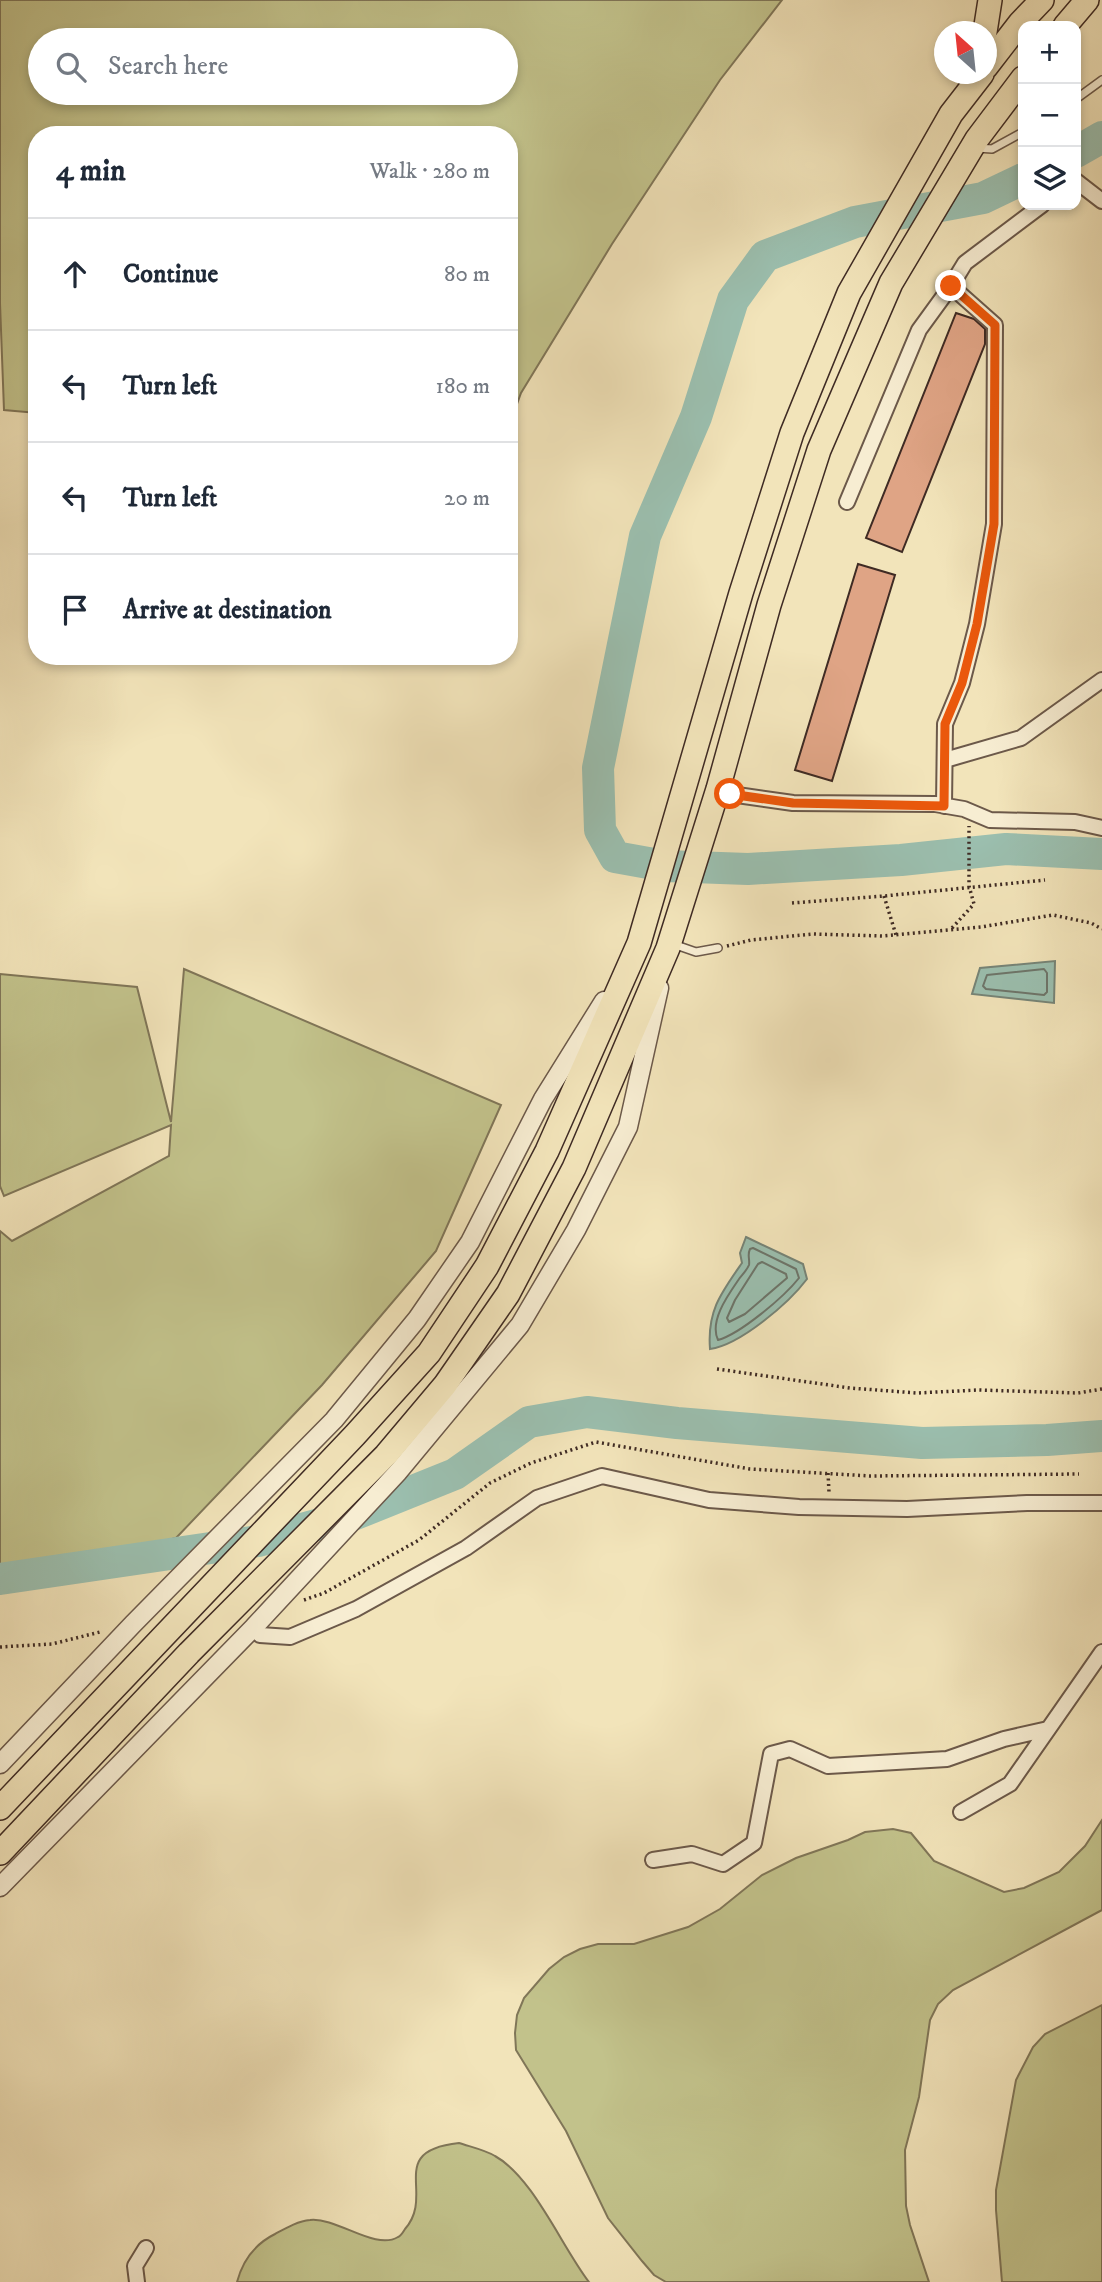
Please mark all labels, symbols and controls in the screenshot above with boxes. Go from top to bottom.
north arrow [934,21,997,84]
map controls [1018,21,1081,210]
button: + [1018,21,1081,84]
search box [28,28,518,105]
icon: search [52,48,90,86]
text: Search here [108,50,228,83]
button: − [1018,84,1081,147]
button: layers [1018,147,1081,210]
text: 4 min [56,153,126,190]
text: Walk · 280 m [369,157,490,186]
icon: ahead [56,255,94,293]
text: Continue [123,258,218,291]
text: 80 m [444,260,490,289]
route end [935,270,966,301]
icon: left [56,367,94,405]
text: Turn left [123,370,217,403]
text: 180 m [435,372,490,401]
icon: left [56,479,94,517]
text: Turn left [123,482,217,515]
text: 20 m [444,484,490,513]
icon: arrive [56,591,94,629]
text: Arrive at destination [123,594,332,627]
route start [714,778,745,809]

